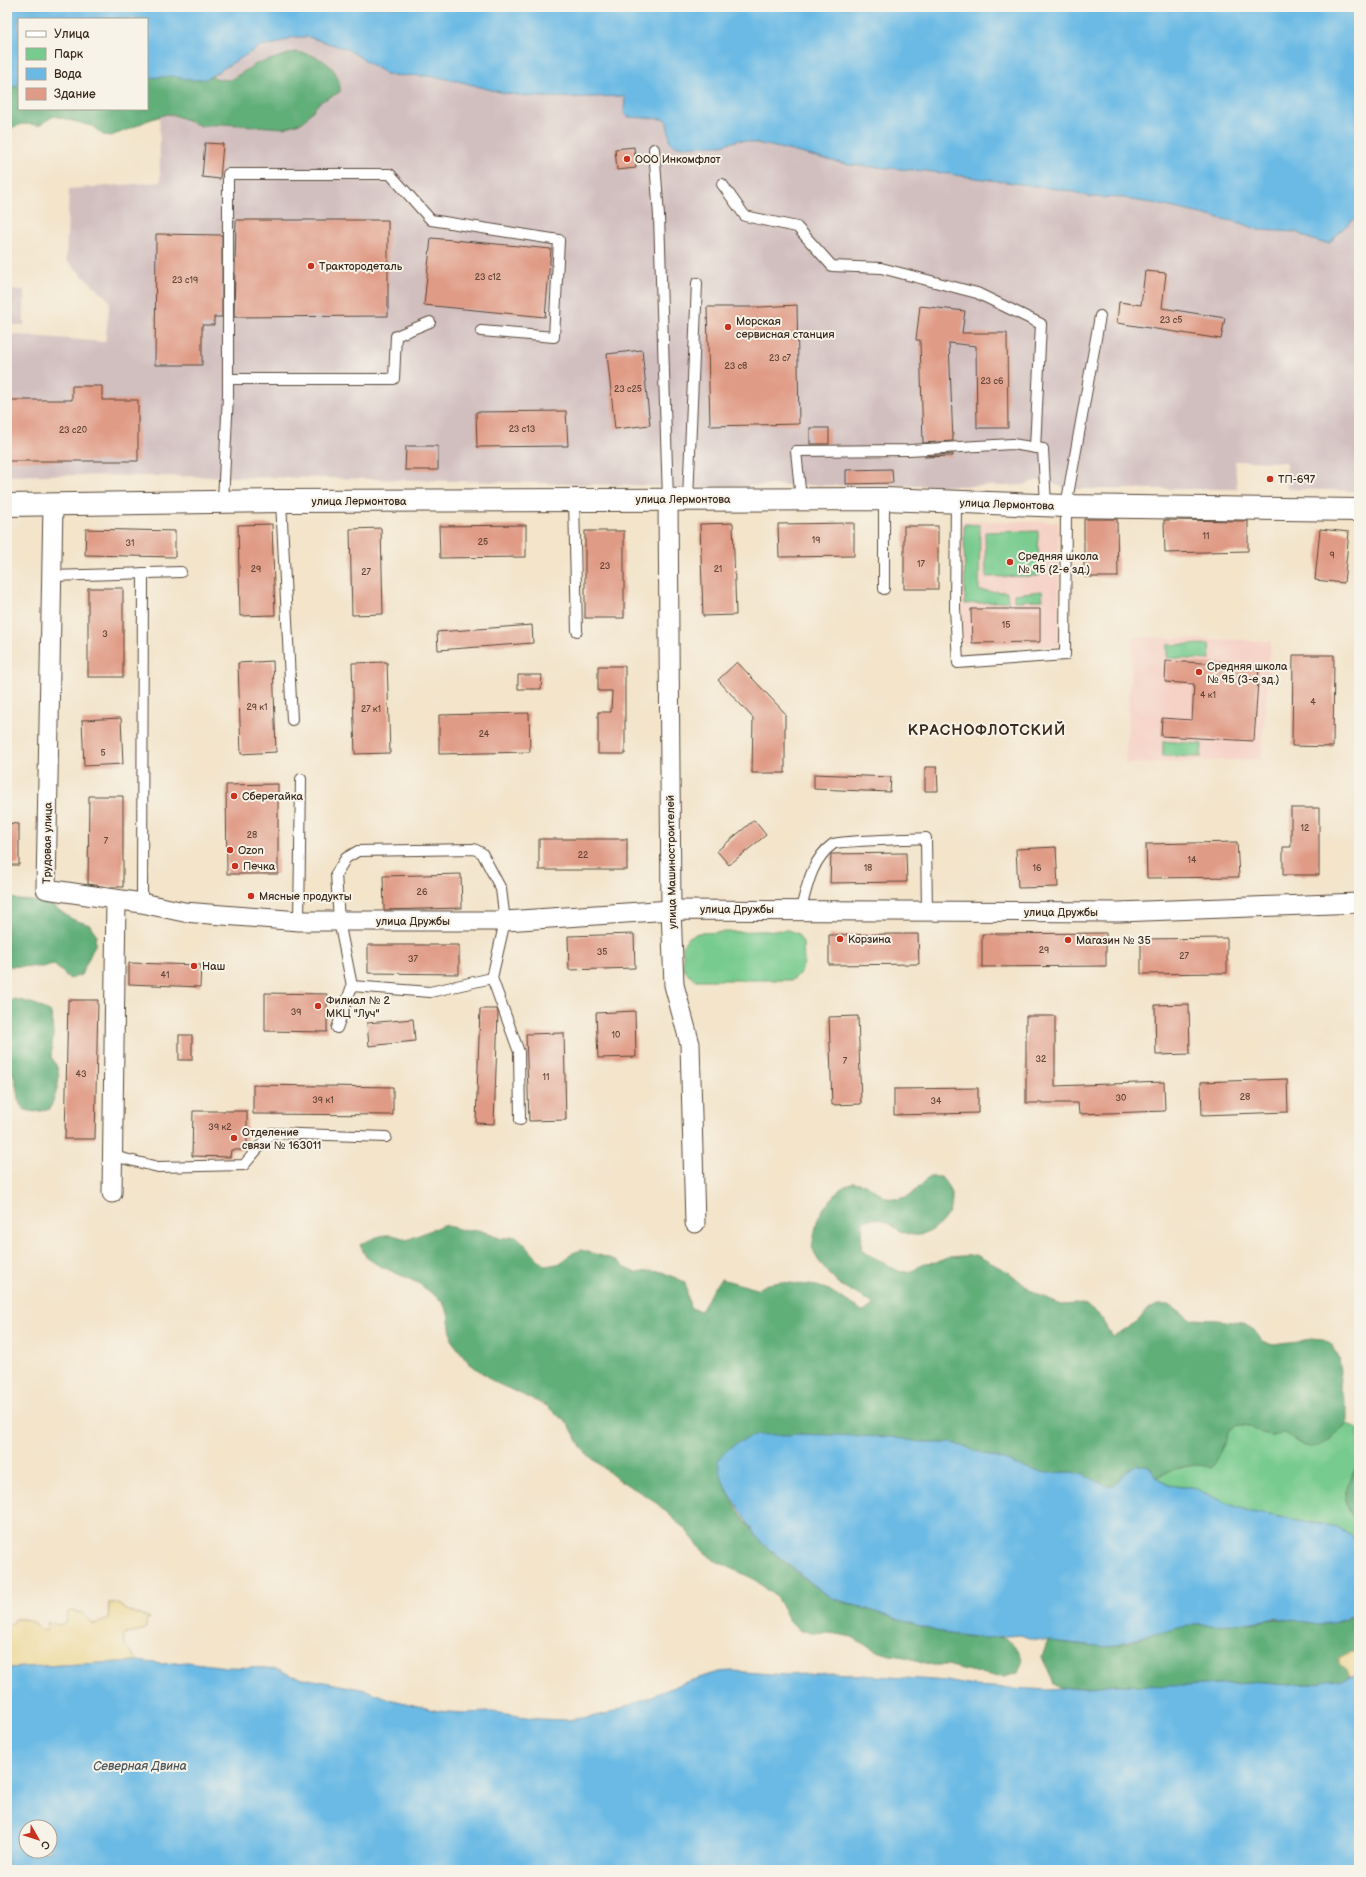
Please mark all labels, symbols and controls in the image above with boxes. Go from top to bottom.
legend [18,18,148,110]
text: Улица [54,27,90,42]
text: Парк [54,47,84,62]
text: Вода [54,67,82,82]
text: Здание [54,87,96,102]
place label: ООО Инкомфлот [635,153,721,166]
marker: ООО Инкомфлот [622,154,632,164]
place label: Трактородеталь [319,260,403,273]
marker: Трактородеталь [306,261,316,271]
house number: 23 с12 [475,272,502,283]
house number: 23 с19 [172,275,198,286]
place label: Морская сервисная станция [736,315,835,341]
house number: 23 с5 [1160,315,1182,326]
marker: Морская сервисная станция [723,322,733,332]
house number: 23 с7 [769,353,792,364]
house number: 23 с8 [725,361,747,372]
house number: 23 с6 [980,376,1004,387]
house number: 23 с25 [614,384,642,395]
house number: 23 с13 [509,424,536,435]
house number: 23 с20 [59,425,87,436]
place label: ТП-697 [1278,473,1316,486]
marker: ТП-697 [1265,474,1275,484]
street label: улица Лермонтова [636,493,731,506]
street label: улица Лермонтова [312,495,407,508]
street label: улица Лермонтова [959,496,1055,513]
house number: 11 [1203,531,1209,542]
house number: 19 [812,535,820,546]
house number: 25 [478,537,488,548]
house number: 31 [125,538,135,549]
place label: Средняя школа № 95 (2-е зд.) [1018,550,1099,576]
house number: 9 [1329,550,1335,561]
marker: Средняя школа № 95 (2-е зд.) [1005,557,1015,567]
house number: 17 [917,559,926,570]
house number: 23 [600,561,611,572]
house number: 29 [251,564,261,575]
house number: 21 [714,564,722,575]
house number: 27 [361,567,371,578]
house number: 15 [1002,620,1010,631]
house number: 3 [102,629,108,640]
place label: Средняя школа № 95 (3-е зд.) [1207,660,1288,686]
marker: Средняя школа № 95 (3-е зд.) [1194,667,1204,677]
house number: 4 к1 [1200,690,1216,701]
house number: 4 [1310,697,1316,708]
house number: 29 к1 [246,702,268,713]
house number: 27 к1 [361,704,381,715]
district label: КРАСНОФЛОТСКИЙ [908,720,1066,740]
house number: 24 [479,729,490,740]
house number: 5 [100,748,106,759]
place label: Сберегайка [242,790,303,803]
marker: Сберегайка [229,791,239,801]
street label: улица Машиностроителей [664,795,679,929]
street label: Трудовая улица [40,801,55,884]
house number: 12 [1301,823,1310,834]
house number: 28 [247,830,257,841]
house number: 7 [104,836,109,847]
place label: Ozon [238,844,264,857]
marker: Ozon [225,845,235,855]
house number: 22 [578,850,589,861]
house number: 14 [1188,855,1197,866]
place label: Печка [243,860,276,873]
marker: Печка [230,861,240,871]
house number: 18 [864,863,872,874]
house number: 16 [1033,863,1042,874]
house number: 26 [417,887,428,898]
place label: Мясные продукты [259,890,352,903]
marker: Мясные продукты [246,891,256,901]
street label: улица Дружбы [700,903,774,916]
street label: улица Дружбы [1024,906,1098,919]
street label: улица Дружбы [376,915,450,928]
place label: Корзина [848,933,892,946]
marker: Корзина [835,934,845,944]
place label: Магазин № 35 [1076,934,1151,947]
marker: Магазин № 35 [1063,935,1073,945]
house number: 29 [1039,945,1049,956]
house number: 35 [597,947,607,958]
house number: 27 [1179,951,1189,962]
house number: 37 [408,954,419,965]
place label: Наш [202,960,225,973]
marker: Наш [189,961,199,971]
house number: 41 [161,970,169,981]
place label: Филиал № 2 МКЦ "Луч" [326,994,391,1020]
marker: Филиал № 2 МКЦ "Луч" [313,1001,323,1011]
house number: 39 [291,1007,301,1018]
house number: 10 [612,1030,620,1041]
house number: 32 [1036,1054,1047,1065]
house number: 7 [843,1056,848,1067]
house number: 43 [75,1069,87,1080]
house number: 11 [543,1072,549,1083]
house number: 28 [1240,1092,1250,1103]
house number: 30 [1116,1093,1126,1104]
house number: 39 к1 [312,1095,334,1106]
house number: 34 [930,1096,942,1107]
house number: 39 к2 [208,1122,232,1133]
place label: Отделение связи № 163011 [242,1126,321,1152]
marker: Отделение связи № 163011 [229,1133,239,1143]
water label: Северная Двина [93,1759,187,1774]
north arrow [18,1819,58,1859]
text: С [38,1838,53,1852]

